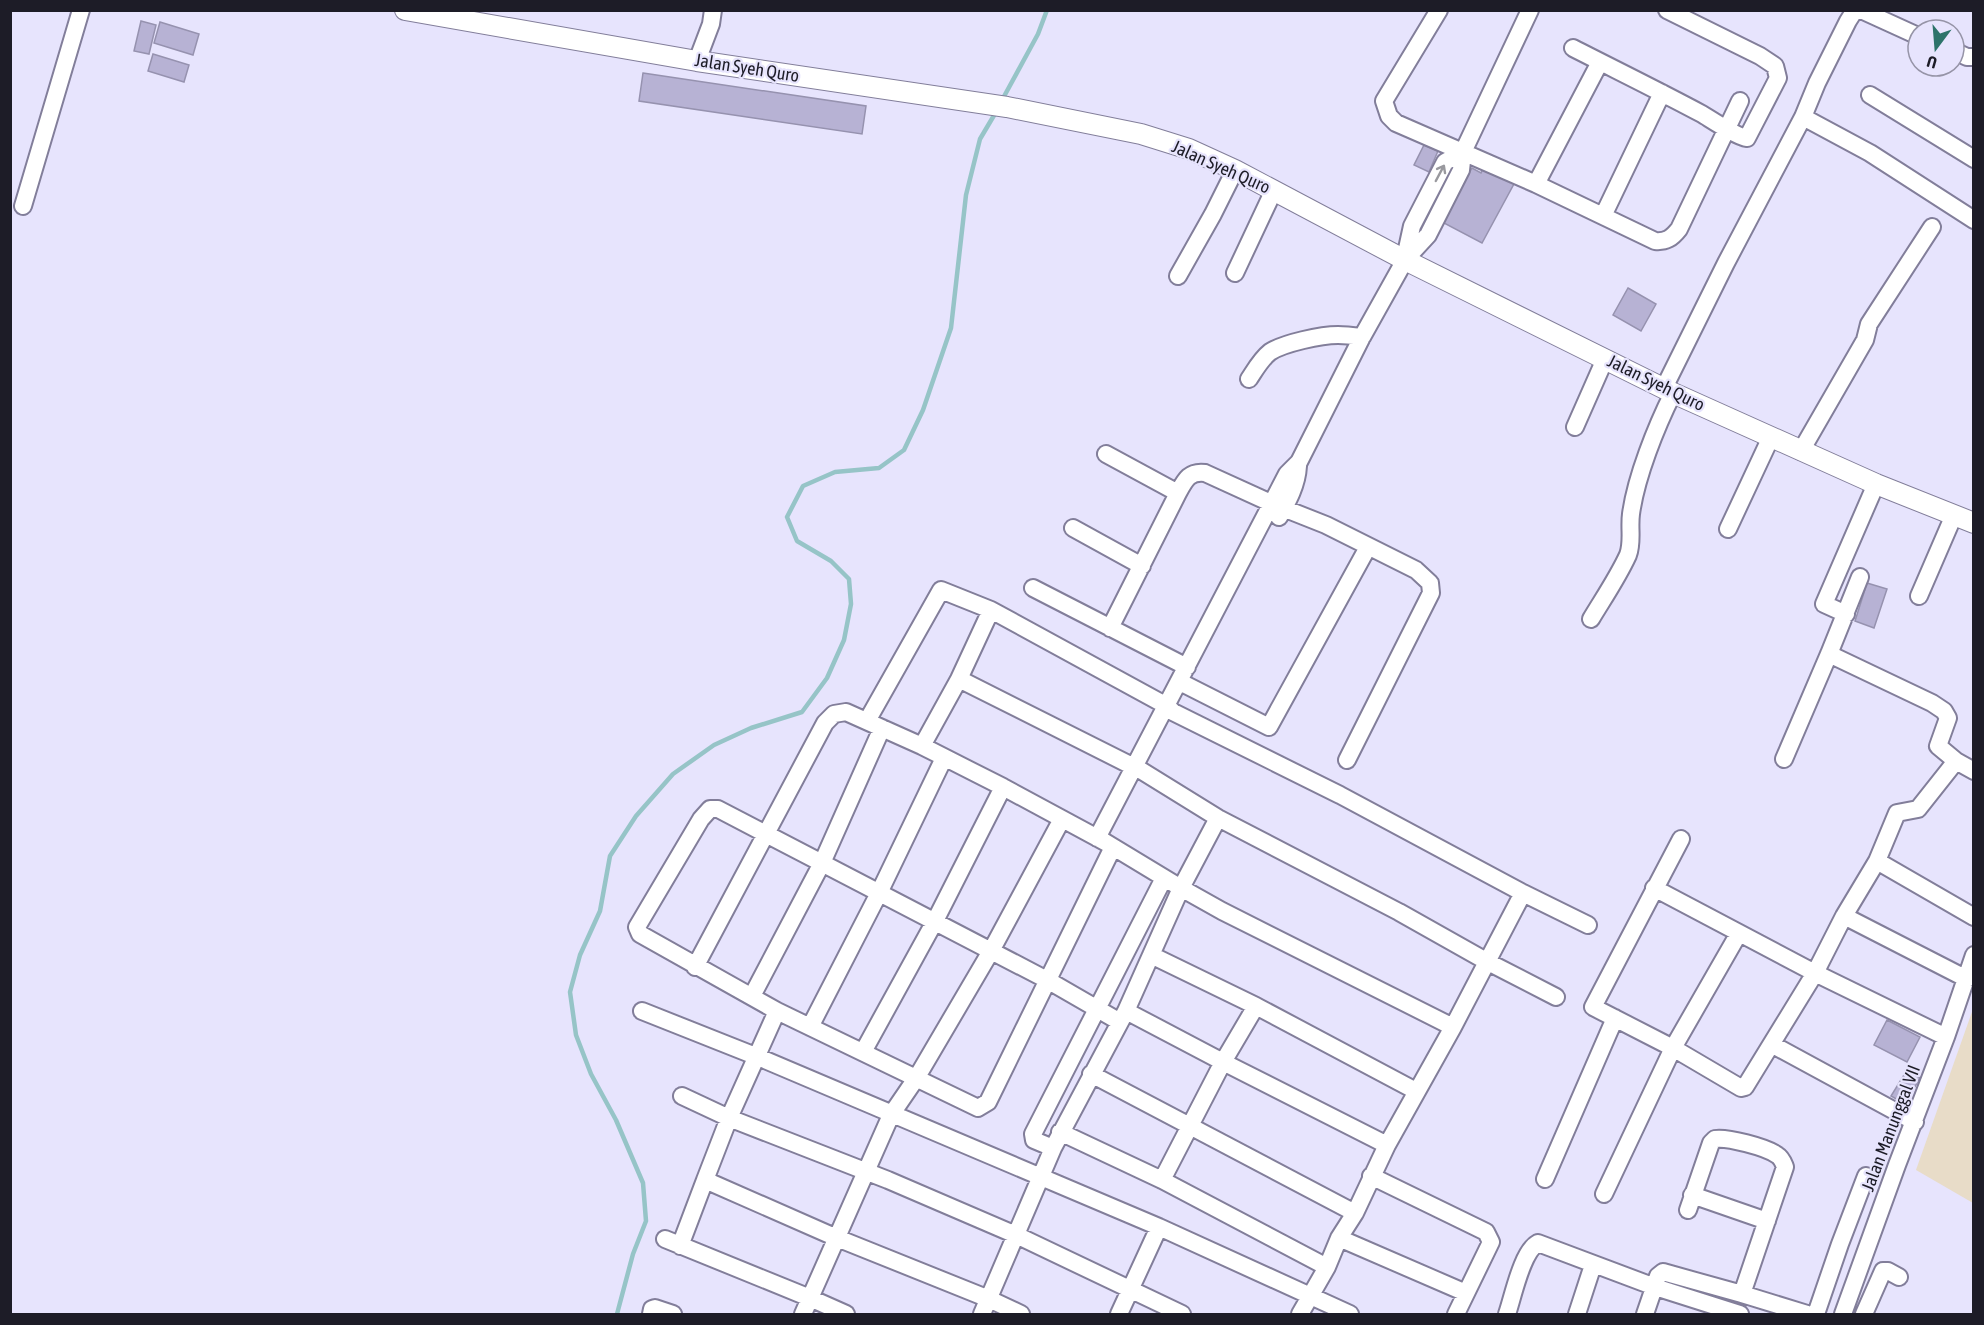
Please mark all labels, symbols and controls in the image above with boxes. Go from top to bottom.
north arrow [1906,18,1966,78]
street label: Jalan Syeh Quro [693,49,801,86]
text: U [1925,52,1939,72]
street label: Jalan Syeh Quro [1169,136,1274,198]
one-way arrow [1435,164,1446,182]
street label: Jalan Syeh Quro [1604,350,1708,415]
street label: Jalan Manunggal VII [1857,1062,1924,1194]

